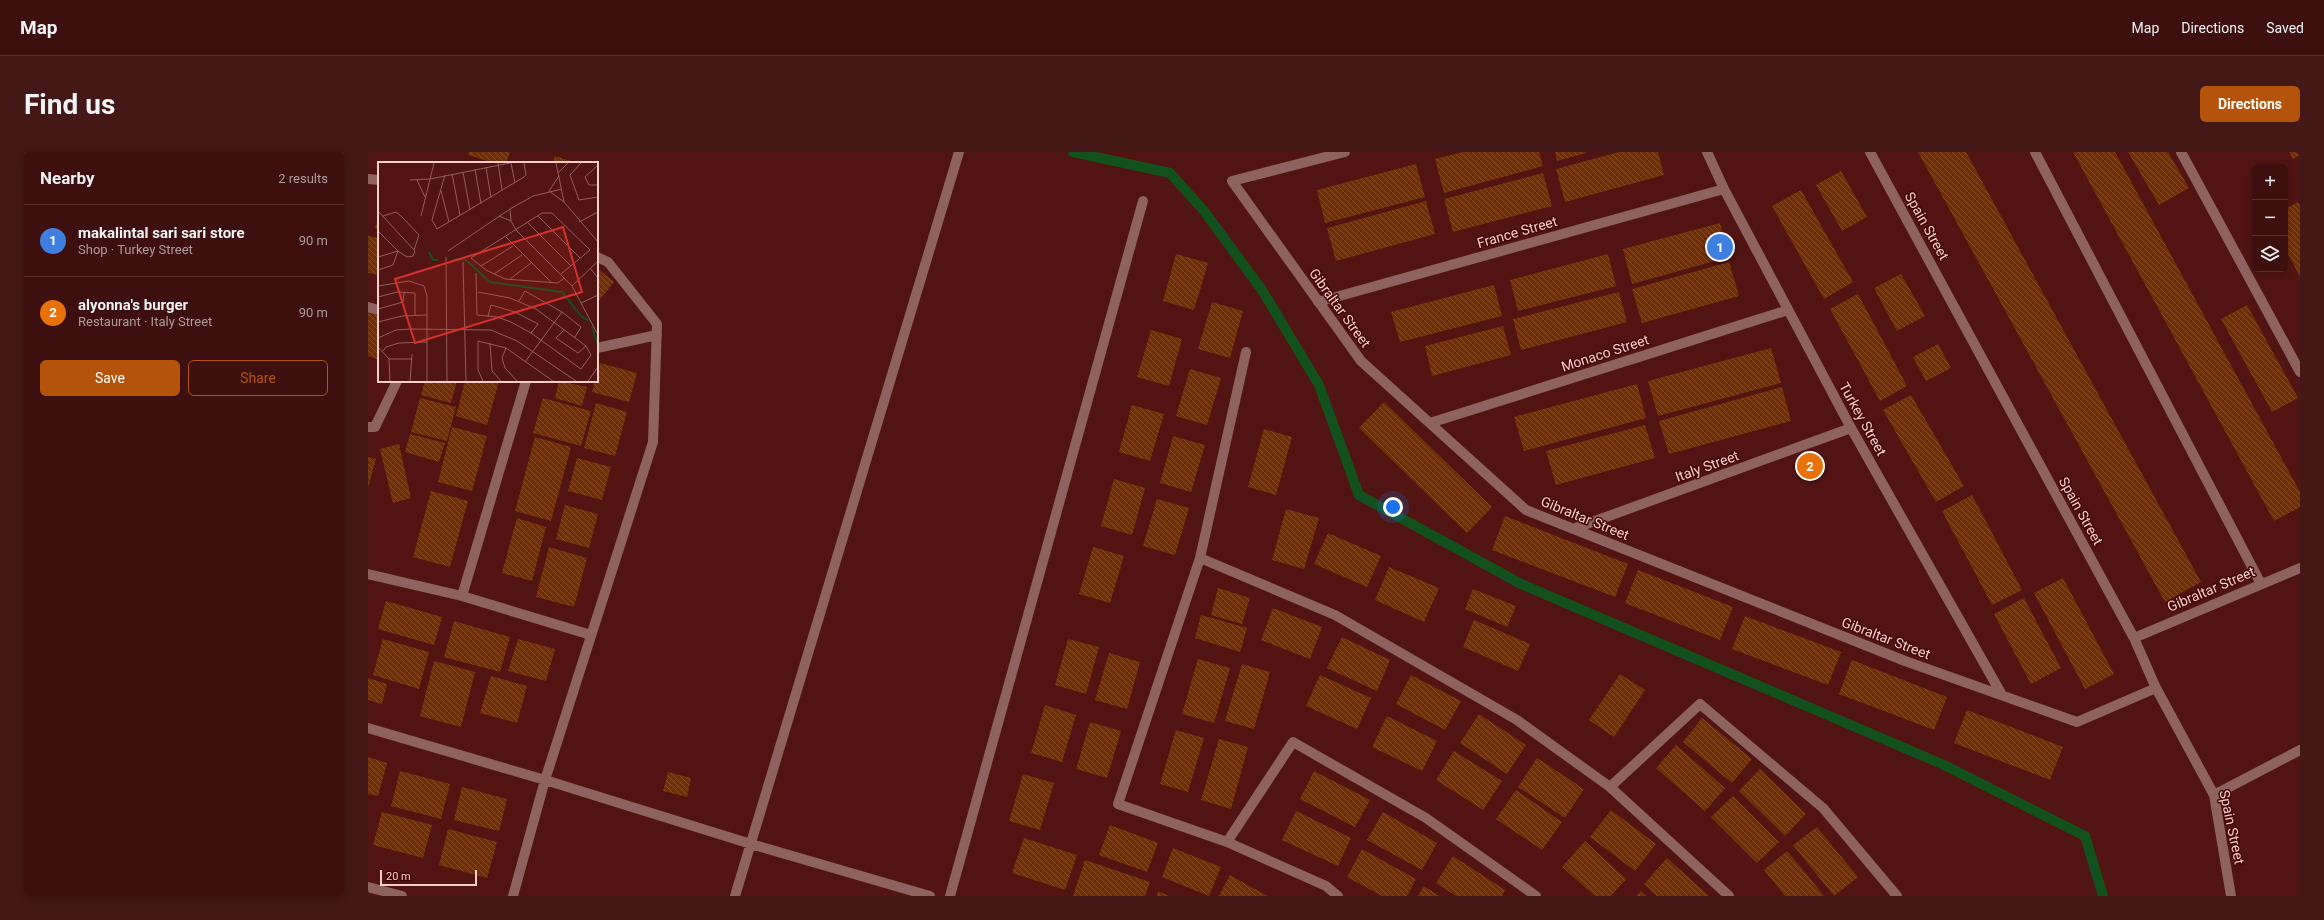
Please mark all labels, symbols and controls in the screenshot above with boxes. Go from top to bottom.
text: Map [20,16,58,39]
text: Map [2132,20,2159,36]
text: Directions [2181,20,2244,36]
text: Saved [2266,20,2304,36]
button: Directions [2200,86,2300,122]
text: Find us [24,88,115,121]
inset map [378,162,598,382]
map controls [2252,164,2288,272]
button: + [2252,164,2288,200]
text: Nearby [40,168,95,188]
text: 2 results [278,171,328,186]
street label: Spain Street [1902,189,1952,263]
button: − [2252,200,2288,236]
street label: France Street [1475,213,1559,251]
text: makalintal sari sari store [78,224,245,242]
pin: 1 [1707,232,1733,262]
text: 1 [49,233,57,248]
text: 90 m [299,233,328,248]
button: layers [2252,236,2288,272]
text: Shop · Turkey Street [78,242,193,257]
street label: Gibraltar Street [1306,265,1374,351]
text: alyonna's burger [78,296,188,314]
text: 2 [49,305,57,320]
text: 90 m [299,305,328,320]
text: Restaurant · Italy Street [78,314,212,329]
street label: Monaco Street [1559,331,1651,375]
button: Save [40,360,180,396]
button: Share [188,360,328,396]
street label: Turkey Street [1836,379,1890,459]
street label: Italy Street [1673,447,1741,485]
pin: 2 [1797,451,1823,481]
street label: Spain Street [2056,474,2106,548]
street label: Gibraltar Street [1539,493,1632,543]
your location [1383,497,1403,517]
street label: Gibraltar Street [2165,563,2258,615]
street label: Gibraltar Street [1839,614,1933,662]
street label: Spain Street [2216,788,2248,866]
scale bar [380,868,477,887]
text: 20 m [386,870,411,883]

